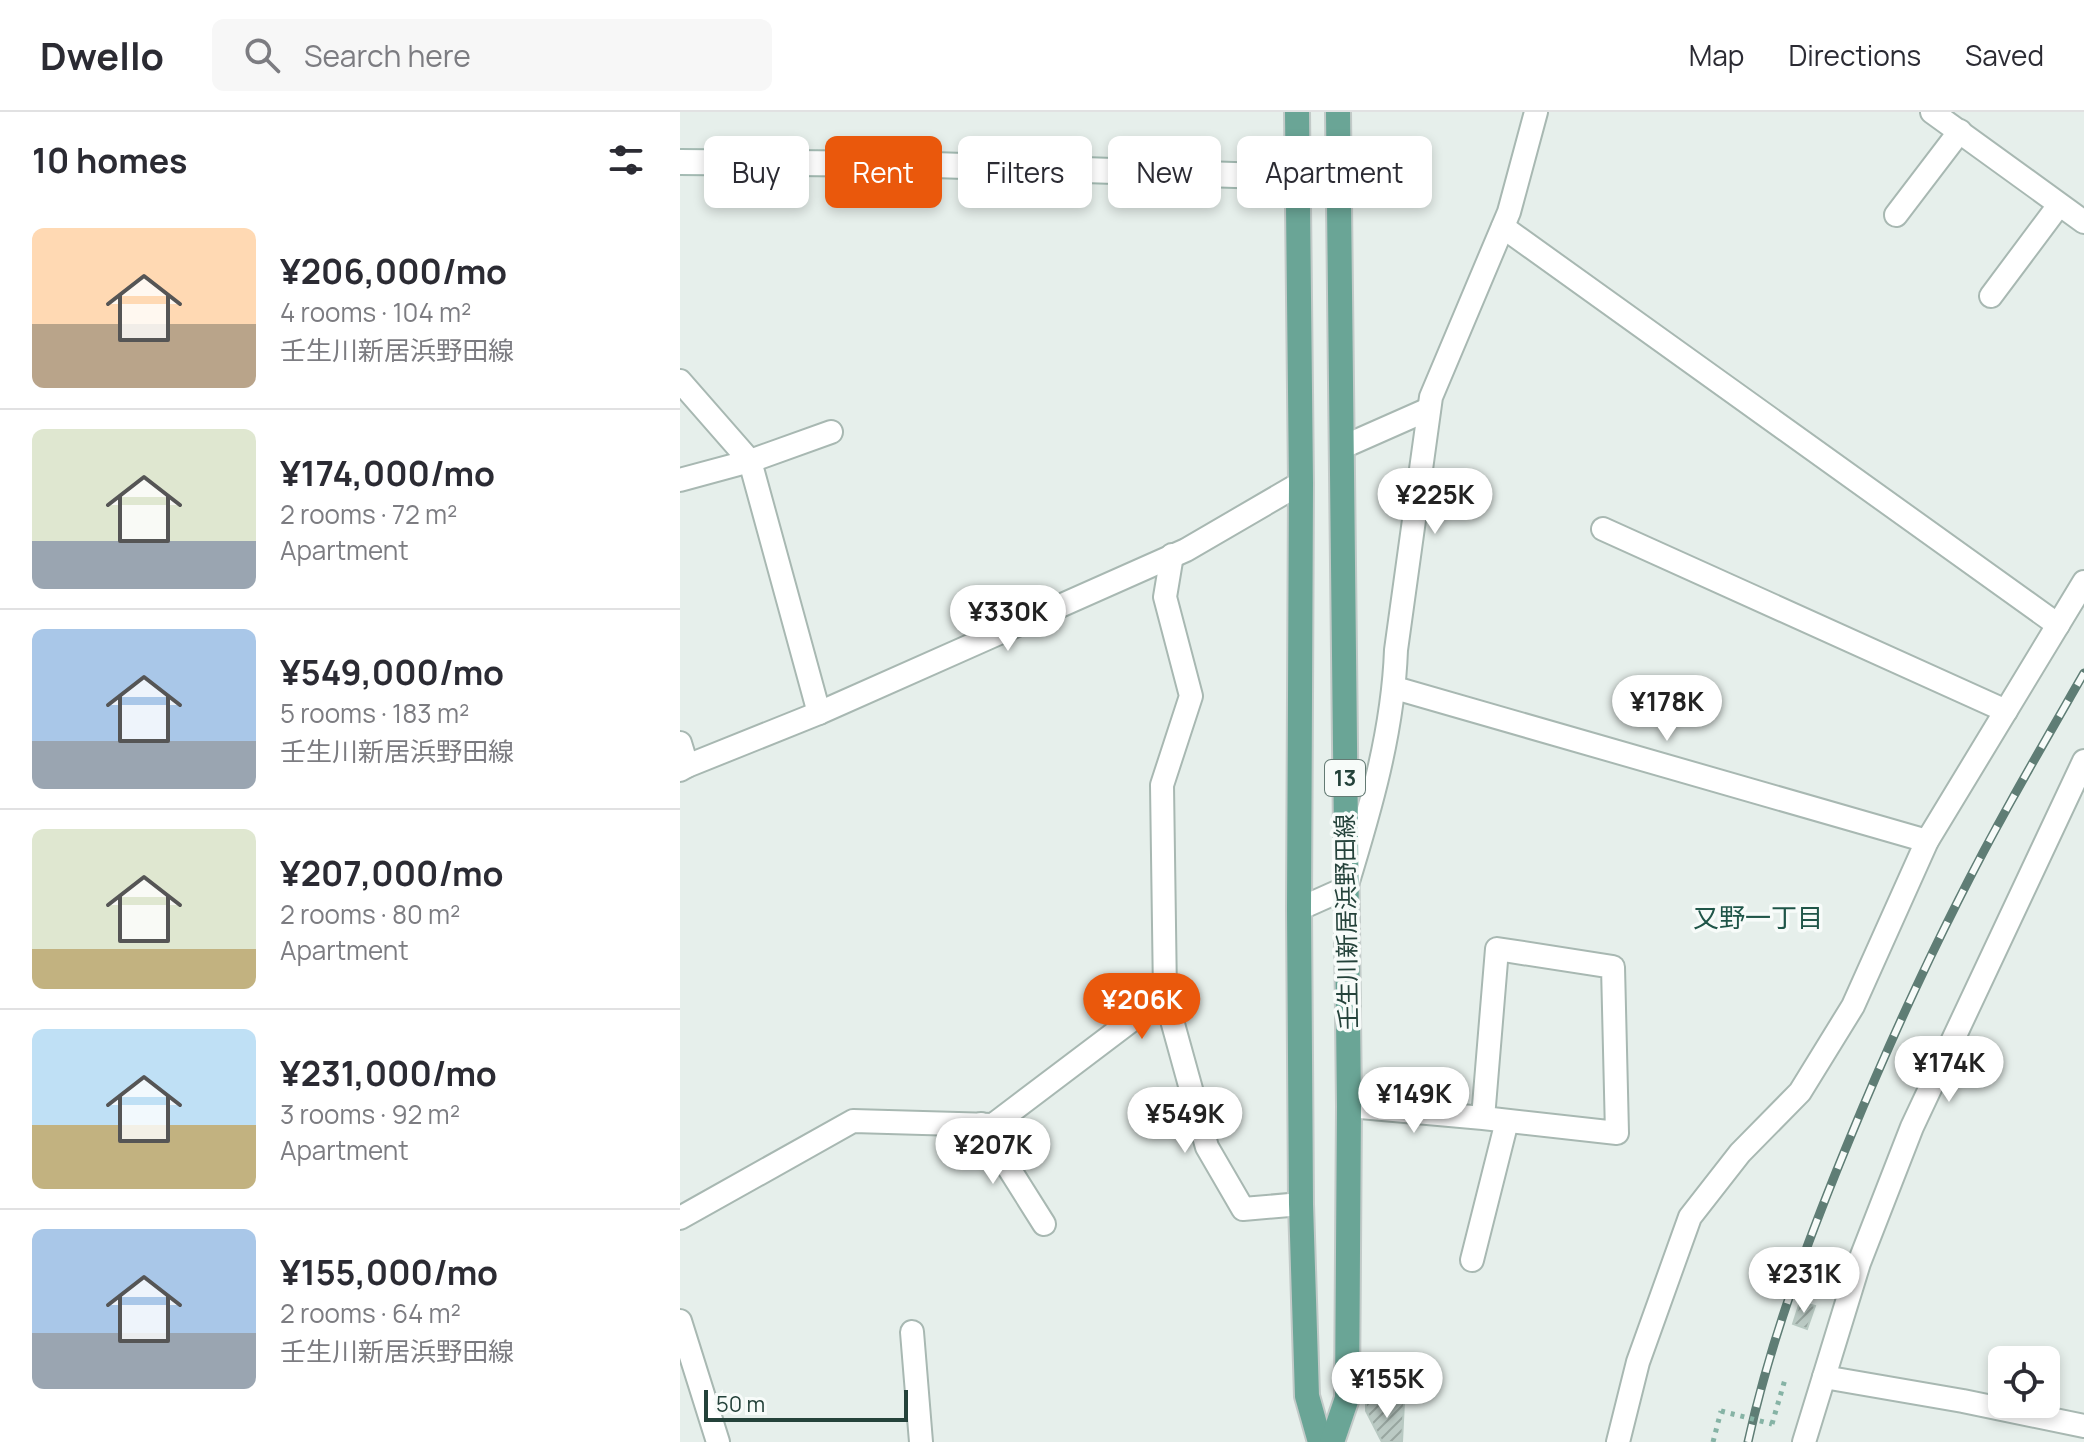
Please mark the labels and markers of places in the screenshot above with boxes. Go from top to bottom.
pin: ¥225K [1379,468,1491,536]
pin: ¥330K [952,585,1064,653]
pin: ¥178K [1611,675,1723,743]
pin: ¥206K [1086,973,1198,1041]
pin: ¥174K [1893,1036,2005,1104]
pin: ¥149K [1358,1067,1470,1135]
pin: ¥549K [1129,1087,1241,1155]
pin: ¥207K [937,1118,1049,1186]
pin: ¥231K [1748,1247,1860,1315]
pin: ¥155K [1331,1352,1443,1420]

